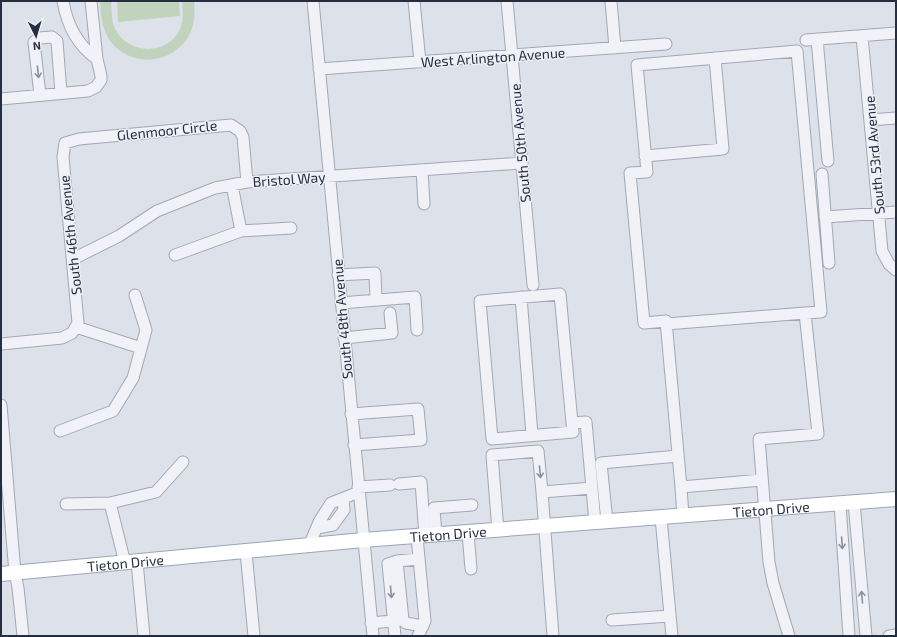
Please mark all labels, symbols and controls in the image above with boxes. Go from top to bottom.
north arrow [16,16,56,56]
text: N [32,40,41,53]
street label: West Arlington Avenue [420,43,566,71]
one-way arrow [34,65,41,78]
street label: South 50th Avenue [506,83,534,203]
street label: South 53rd Avenue [860,95,888,215]
street label: Glenmoor Circle [116,116,218,144]
street label: Bristol Way [252,168,327,190]
street label: South 46th Avenue [55,174,85,296]
street label: South 48th Avenue [328,258,356,380]
one-way arrow [536,465,543,478]
street label: Tieton Drive [732,497,810,520]
street label: Tieton Drive [409,522,487,545]
one-way arrow [839,536,846,549]
street label: Tieton Drive [86,550,165,574]
one-way arrow [387,586,395,599]
one-way arrow [858,591,866,604]

